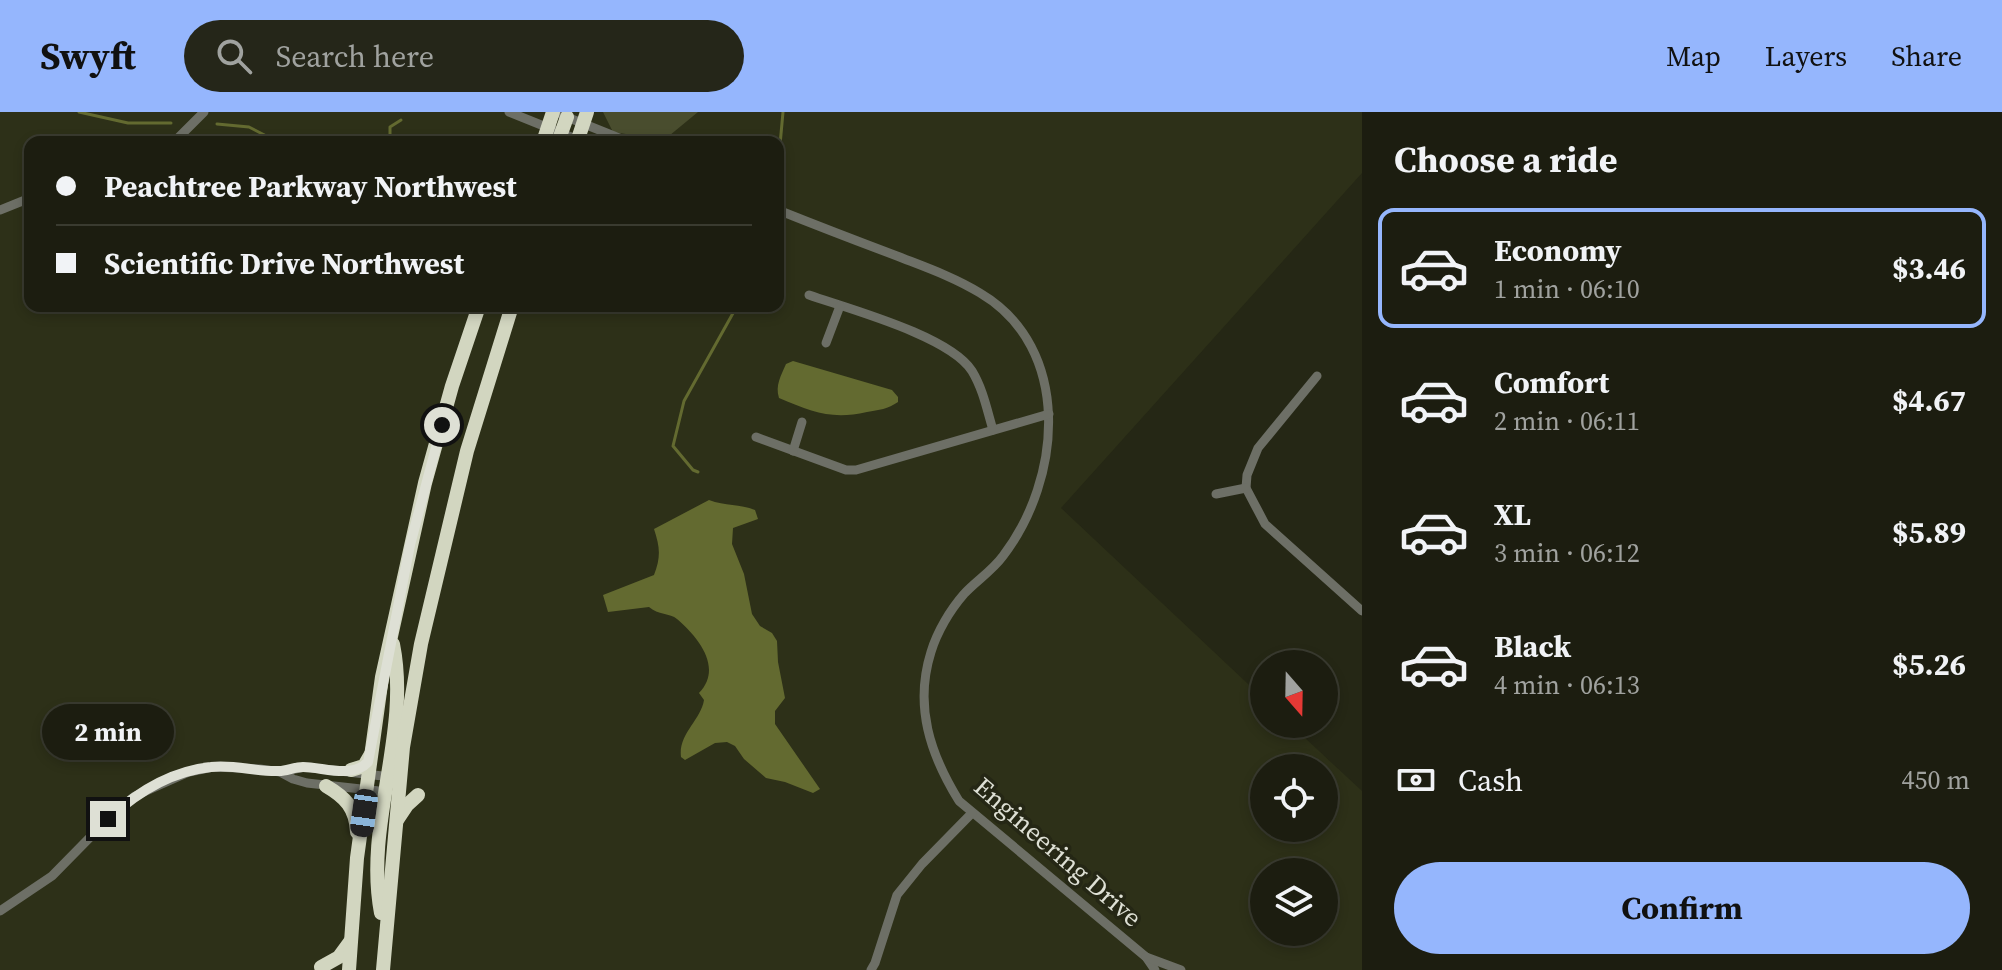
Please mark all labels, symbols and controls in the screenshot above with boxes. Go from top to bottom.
search box [184,20,744,92]
text: Swyft [40,30,136,82]
icon: search [212,34,256,78]
text: Search here [276,36,434,77]
text: Map [1666,37,1721,75]
text: Layers [1765,37,1847,75]
text: Share [1891,37,1962,75]
text: Choose a ride [1394,135,1617,184]
text: Peachtree Parkway Northwest [104,166,517,207]
text: Economy [1494,230,1622,271]
icon: car [1398,232,1470,304]
text: Scientific Drive Northwest [104,243,464,284]
text: $3.46 [1892,248,1966,289]
text: 1 min · 06:10 [1494,271,1640,307]
text: Comfort [1494,362,1609,403]
icon: car [1398,364,1470,436]
text: $4.67 [1892,380,1966,421]
text: 2 min · 06:11 [1494,403,1640,439]
route start [424,407,460,443]
text: XL [1494,494,1531,535]
icon: car [1398,496,1470,568]
text: $5.89 [1892,512,1966,553]
text: 3 min · 06:12 [1494,535,1640,571]
text: Black [1494,626,1571,667]
icon: car [1398,628,1470,700]
text: $5.26 [1892,644,1966,685]
north arrow [1250,650,1338,738]
map controls [1250,650,1338,946]
text: 4 min · 06:13 [1494,667,1640,703]
callout: 2 min [42,703,174,759]
text: 2 min [74,714,142,750]
button: locate [1250,754,1338,842]
icon: cash [1394,758,1438,802]
text: Cash [1458,760,1523,801]
text: 450 m [1902,762,1970,798]
street label: Engineering Drive [966,769,1150,935]
car [349,788,379,838]
route end [90,801,126,837]
button: layers [1250,858,1338,946]
button: Confirm [1394,862,1970,954]

